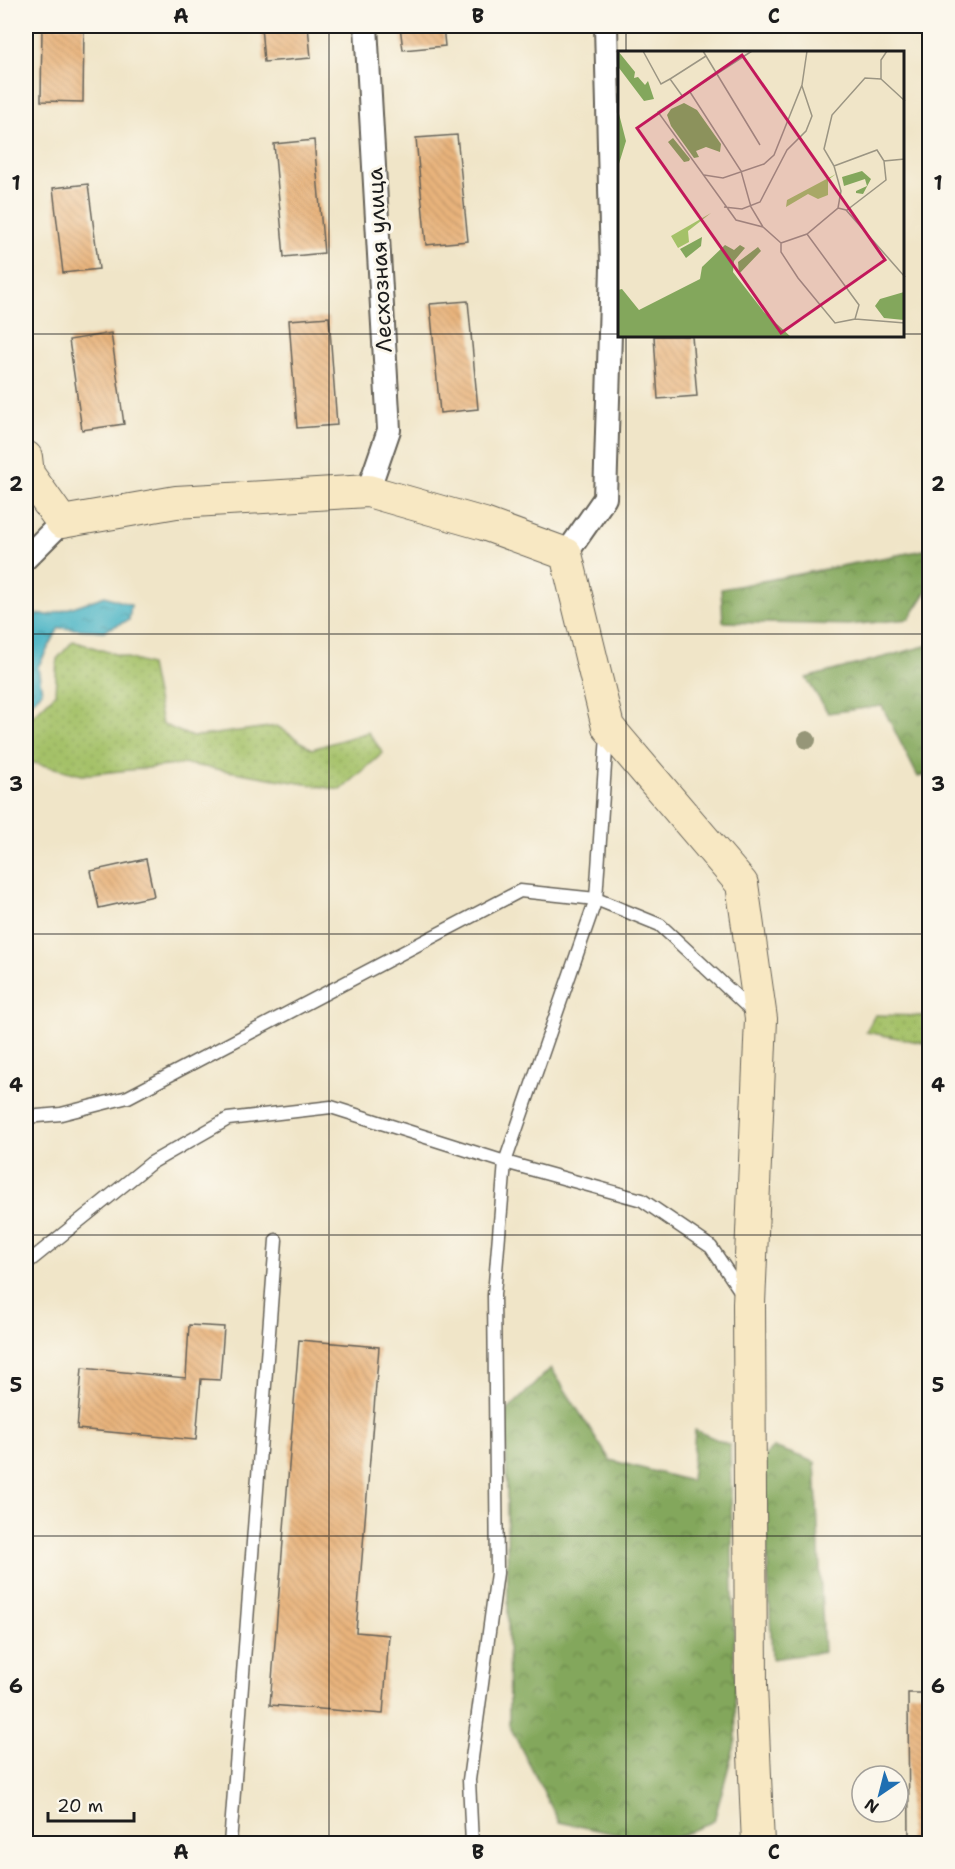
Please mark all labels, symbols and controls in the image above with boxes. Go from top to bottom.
text: A [173,3,189,29]
text: B [472,3,484,29]
text: C [768,3,780,29]
inset map [618,51,904,338]
street label: Лесхозная улица [360,166,399,353]
text: 1 [11,170,21,196]
text: 1 [933,170,943,196]
text: 2 [9,471,23,497]
text: 2 [931,471,945,497]
text: 3 [9,771,23,797]
text: 3 [931,771,945,797]
text: 4 [9,1072,23,1098]
text: 4 [931,1072,945,1098]
text: 5 [10,1372,22,1398]
text: 5 [932,1372,944,1398]
text: 6 [9,1673,23,1699]
text: 6 [931,1673,945,1699]
north arrow [850,1764,910,1824]
scale bar [48,1785,134,1823]
text: 20 m [57,1794,103,1818]
text: N [860,1794,883,1818]
text: A [173,1839,189,1865]
text: B [472,1839,484,1865]
text: C [768,1839,780,1865]

